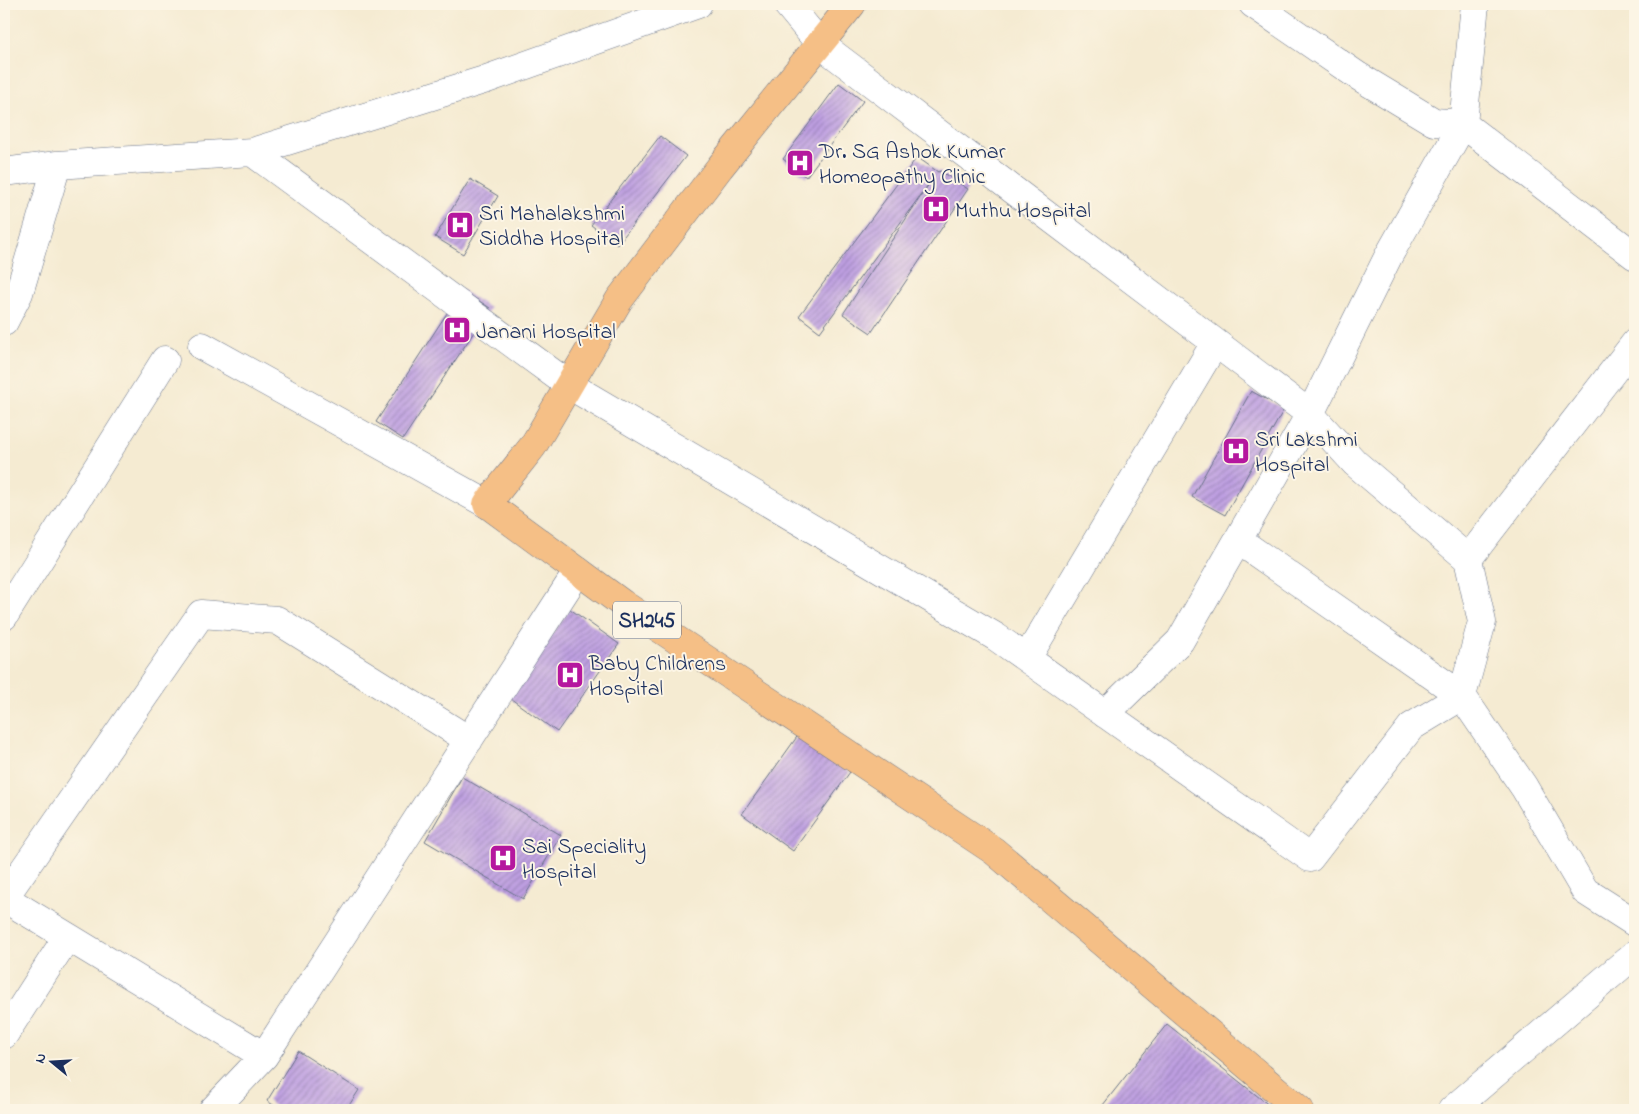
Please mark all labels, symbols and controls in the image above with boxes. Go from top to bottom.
place label: Dr. SG Ashok Kumar Homeopathy Clinic [818,137,1006,195]
hospital icon: Dr. SG Ashok Kumar Homeopathy Clinic [785,148,815,178]
hospital icon: Muthu Hospital [921,194,951,224]
place label: Muthu Hospital [955,196,1091,228]
place label: Sri Mahalakshmi Siddha Hospital [479,199,625,256]
hospital icon: Sri Mahalakshmi Siddha Hospital [445,210,475,240]
hospital icon: Janani Hospital [442,315,472,345]
place label: Janani Hospital [476,317,616,349]
place label: Sri Lakshmi Hospital [1255,425,1358,482]
hospital icon: Sri Lakshmi Hospital [1221,436,1251,466]
road number: SH245 [613,602,681,638]
place label: Baby Childrens Hospital [588,649,726,706]
hospital icon: Baby Childrens Hospital [555,660,585,690]
place label: Sai Speciality Hospital [522,832,646,889]
hospital icon: Sai Speciality Hospital [488,843,518,873]
north arrow [28,1036,78,1086]
text: N [30,1051,53,1066]

